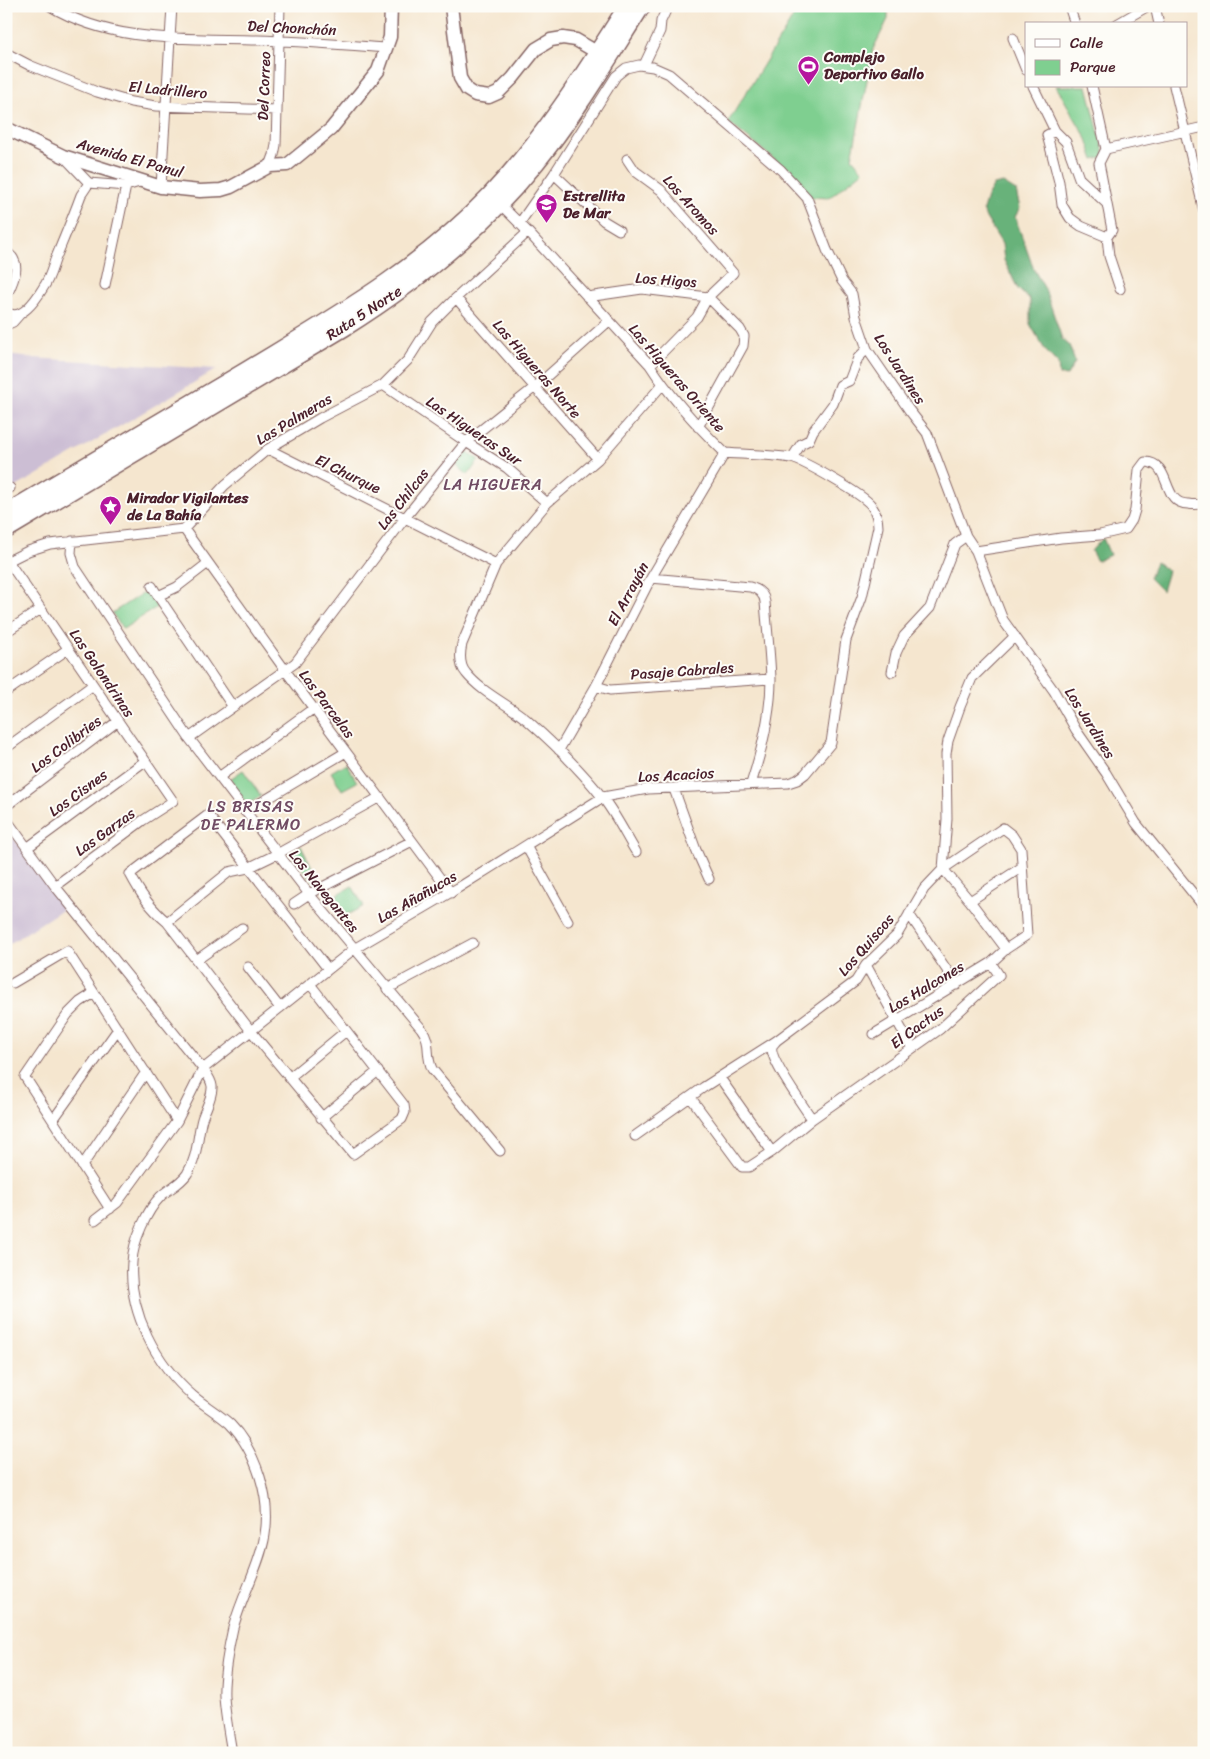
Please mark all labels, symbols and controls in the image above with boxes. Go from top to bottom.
street label: Del Chonchón [247,13,337,43]
legend [1025,22,1188,88]
text: Calle [1070,30,1103,56]
place label: Complejo Deportivo Gallo [823,44,924,87]
street label: Del Correo [250,51,278,121]
sports icon: Complejo Deportivo Gallo [796,54,820,85]
text: Parque [1070,54,1115,80]
street label: El Ladrillero [128,74,209,106]
street label: Avenida El Panul [73,130,187,186]
street label: Los Aromos [656,169,726,242]
place label: Estrellita De Mar [563,183,625,226]
school or university icon: Estrellita De Mar [535,193,559,224]
street label: Los Higos [635,265,698,295]
street label: Ruta 5 Norte [321,278,408,347]
street label: Las Higueras Norte [486,313,588,425]
street label: Las Higueras Oriente [622,317,732,439]
street label: Los Jardines [867,328,933,410]
street label: Las Palmeras [251,386,337,452]
street label: Las Higueras Sur [421,389,528,473]
street label: El Churque [311,447,385,501]
street label: Las Chilcas [370,462,436,536]
district label: LA HIGUERA [443,470,543,499]
place label: Mirador Vigilantes de La Bahía [126,485,249,528]
place icon: Mirador Vigilantes de La Bahía [99,495,123,526]
street label: El Arrayán [600,557,656,631]
street label: Las Golondrinas [62,623,142,723]
street label: Pasaje Cabrales [630,654,735,688]
street label: Las Parcelas [292,664,362,744]
street label: Los Jardines [1058,682,1122,764]
street label: Los Colibries [25,708,107,780]
street label: Los Acacios [637,760,715,790]
street label: Los Cisnes [43,762,113,824]
district label: LS BRISAS DE PALERMO [201,792,301,839]
street label: Las Garzas [69,801,141,863]
street label: Los Navegantes [282,843,366,939]
street label: Las Añañucas [372,864,462,930]
street label: Los Quiscos [831,908,901,982]
street label: Los Halcones [883,954,969,1020]
street label: El Cactus [884,998,950,1056]

